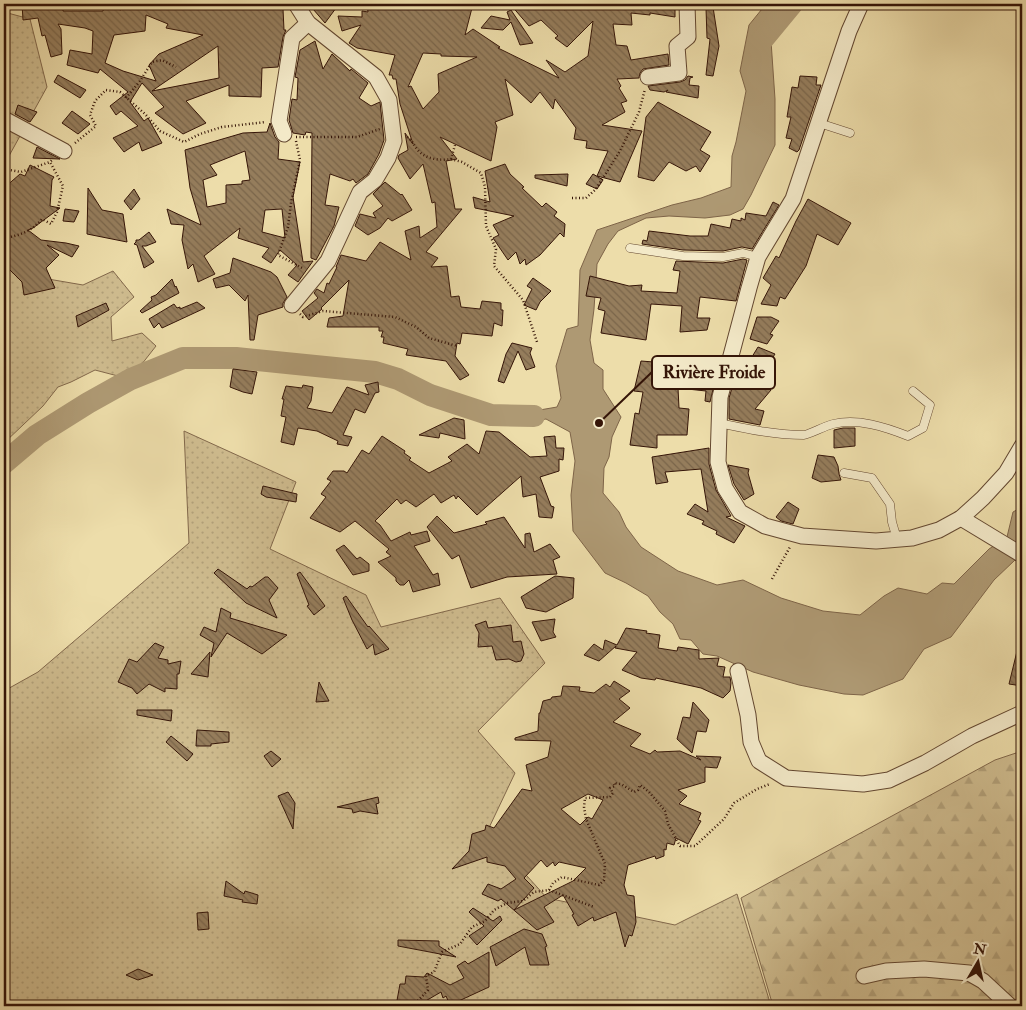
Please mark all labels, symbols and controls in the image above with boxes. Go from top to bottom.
callout: Rivière Froide [652,356,775,389]
text: Rivière Froide [663,361,766,384]
north arrow [954,938,1004,988]
text: N [971,940,988,959]

